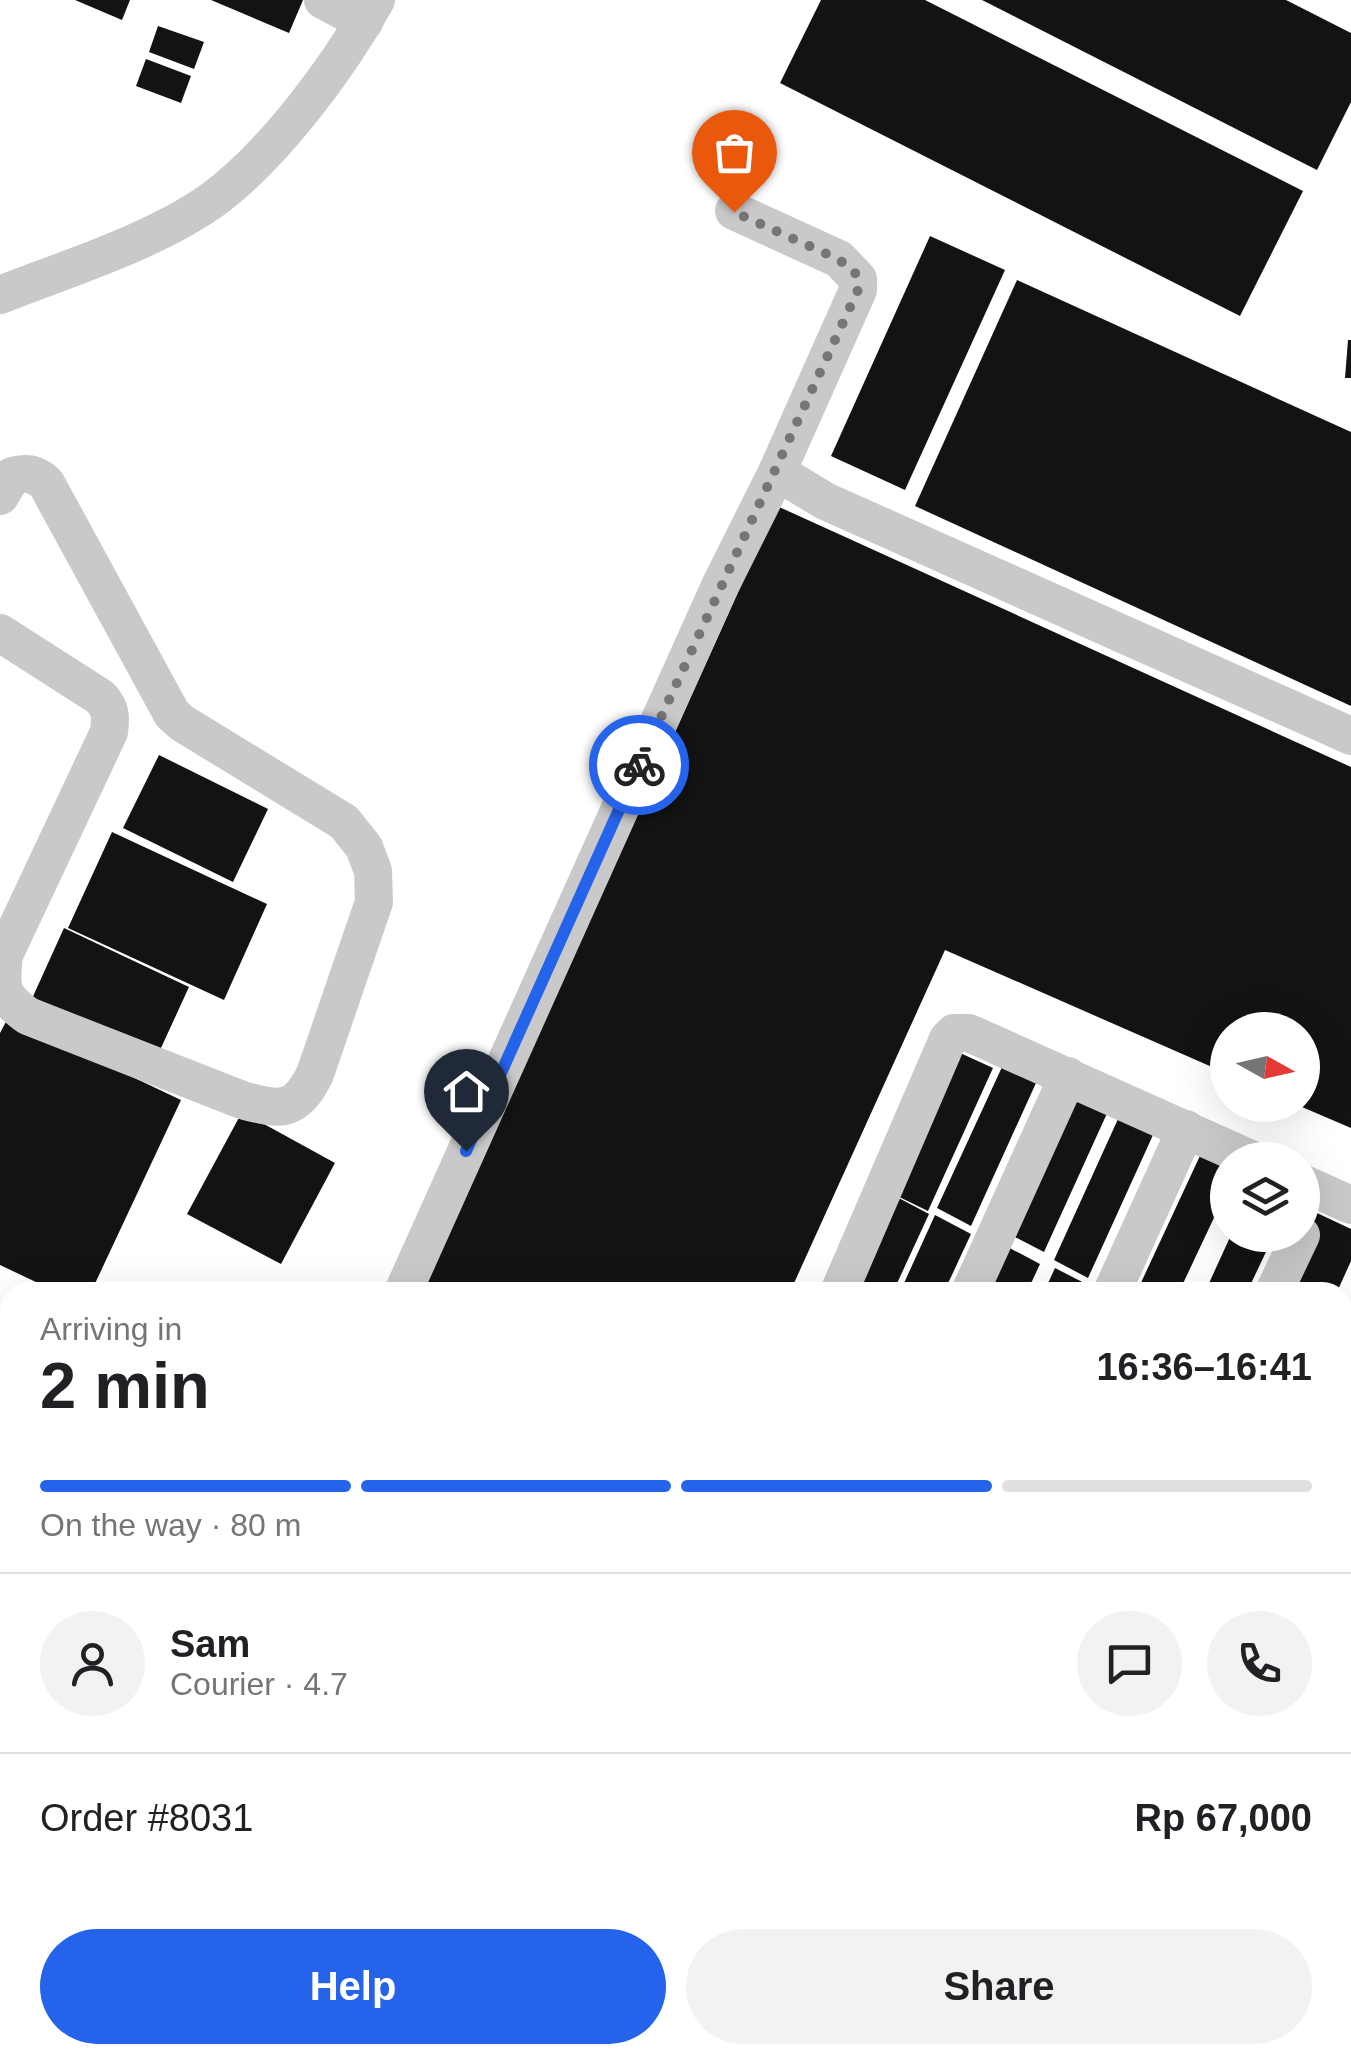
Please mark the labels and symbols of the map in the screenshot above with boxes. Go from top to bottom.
pin [692,110,777,213]
courier [589,715,689,815]
north arrow [1210,1012,1320,1122]
pin [424,1049,509,1152]

